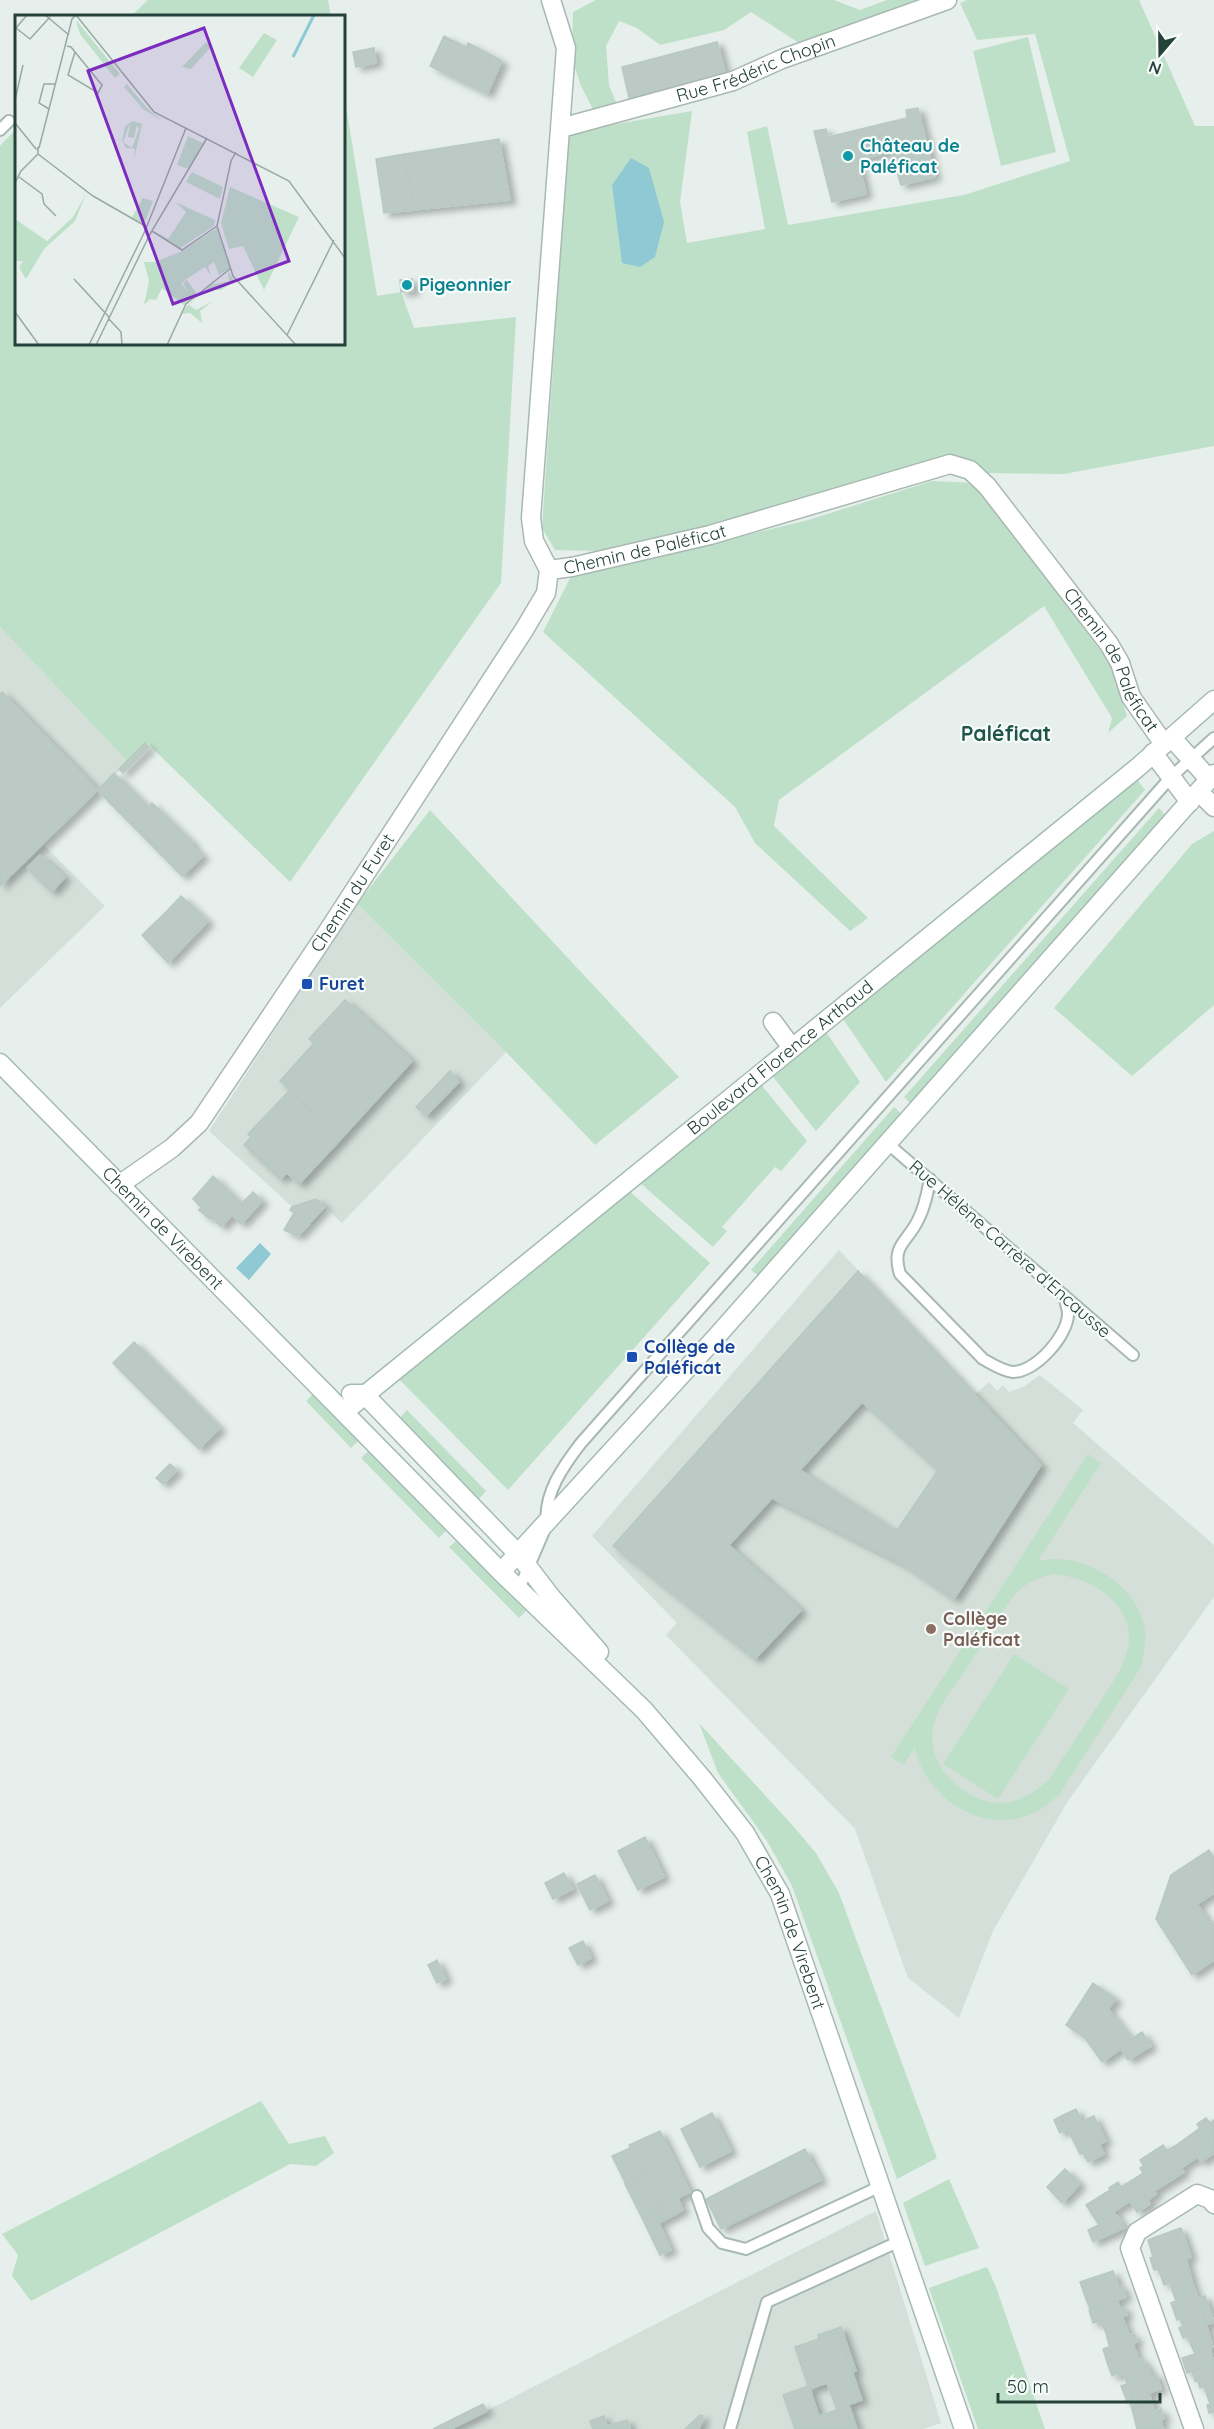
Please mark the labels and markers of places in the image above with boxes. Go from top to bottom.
place label: Château de Paléficat [860,134,960,178]
marker: Château de Paléficat [841,149,855,163]
place label: Pigeonnier [419,273,511,296]
marker: Pigeonnier [400,278,414,292]
place label: Furet [319,972,365,995]
marker: Furet [300,977,314,991]
place label: Collège de Paléficat [644,1335,735,1379]
marker: Collège de Paléficat [625,1350,639,1364]
place label: Collège Paléficat [943,1607,1021,1651]
marker: Collège Paléficat [924,1622,938,1636]

